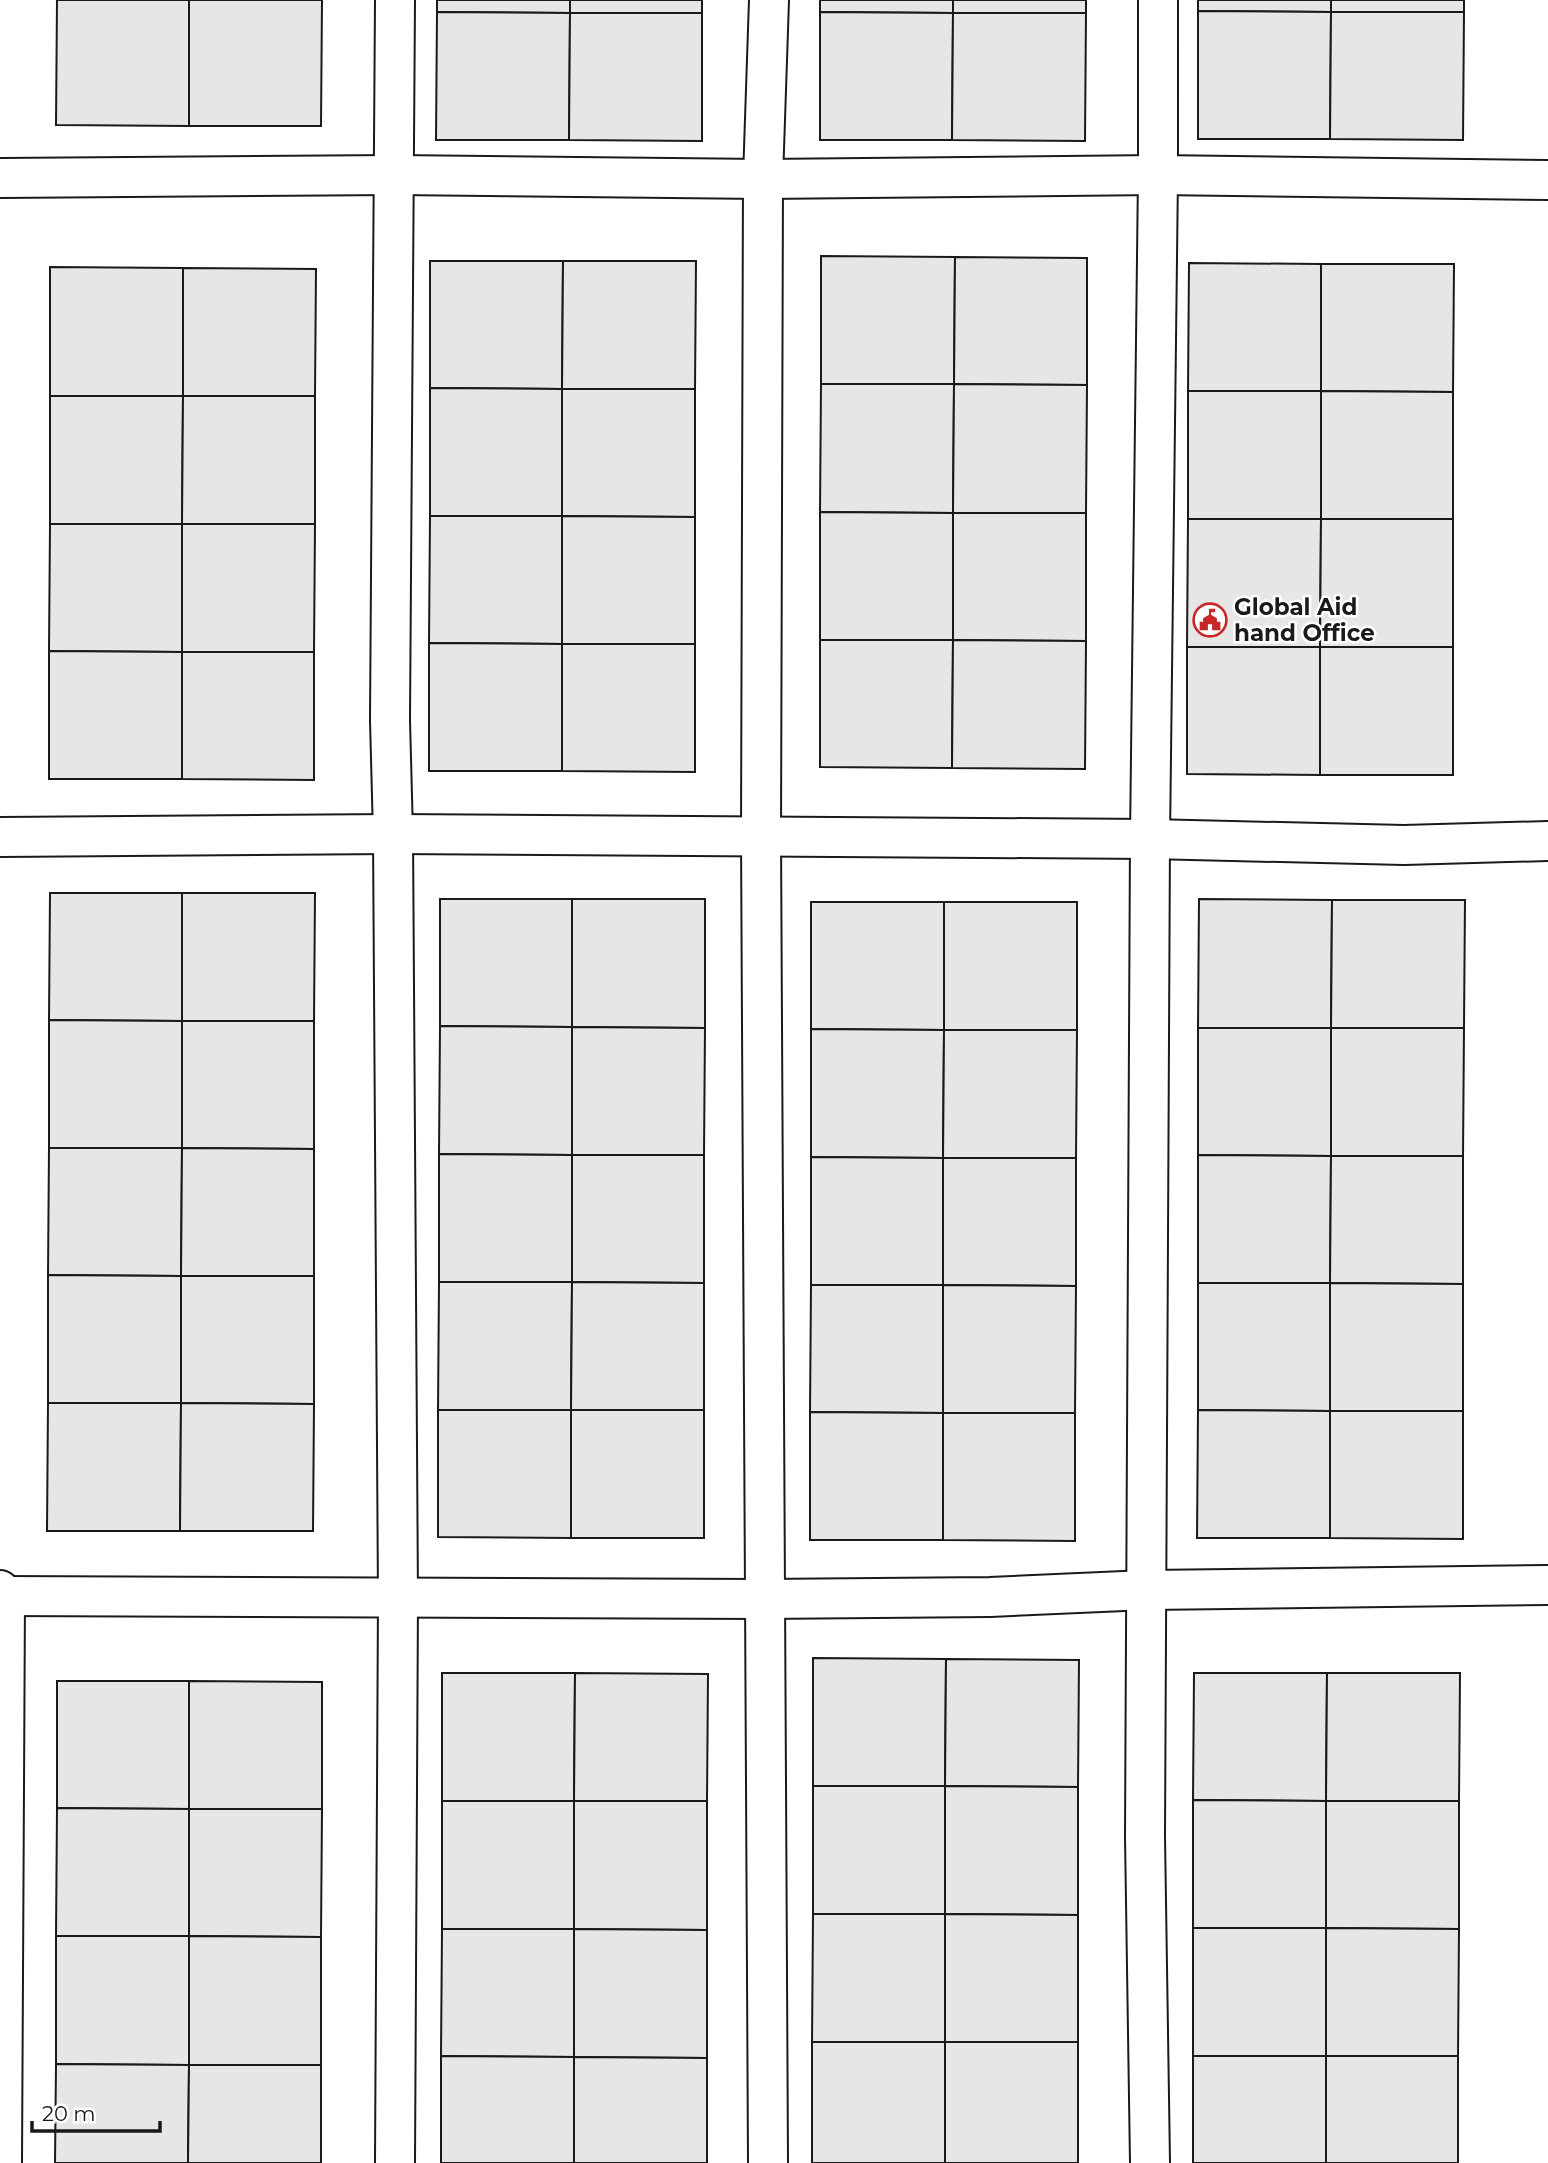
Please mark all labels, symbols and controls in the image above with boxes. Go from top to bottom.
place label: Global Aid hand Office [1234,593,1375,647]
public building icon: Global Aid hand Office [1191,601,1229,639]
scale bar [32,2090,159,2134]
text: 20 m [42,2101,96,2126]

